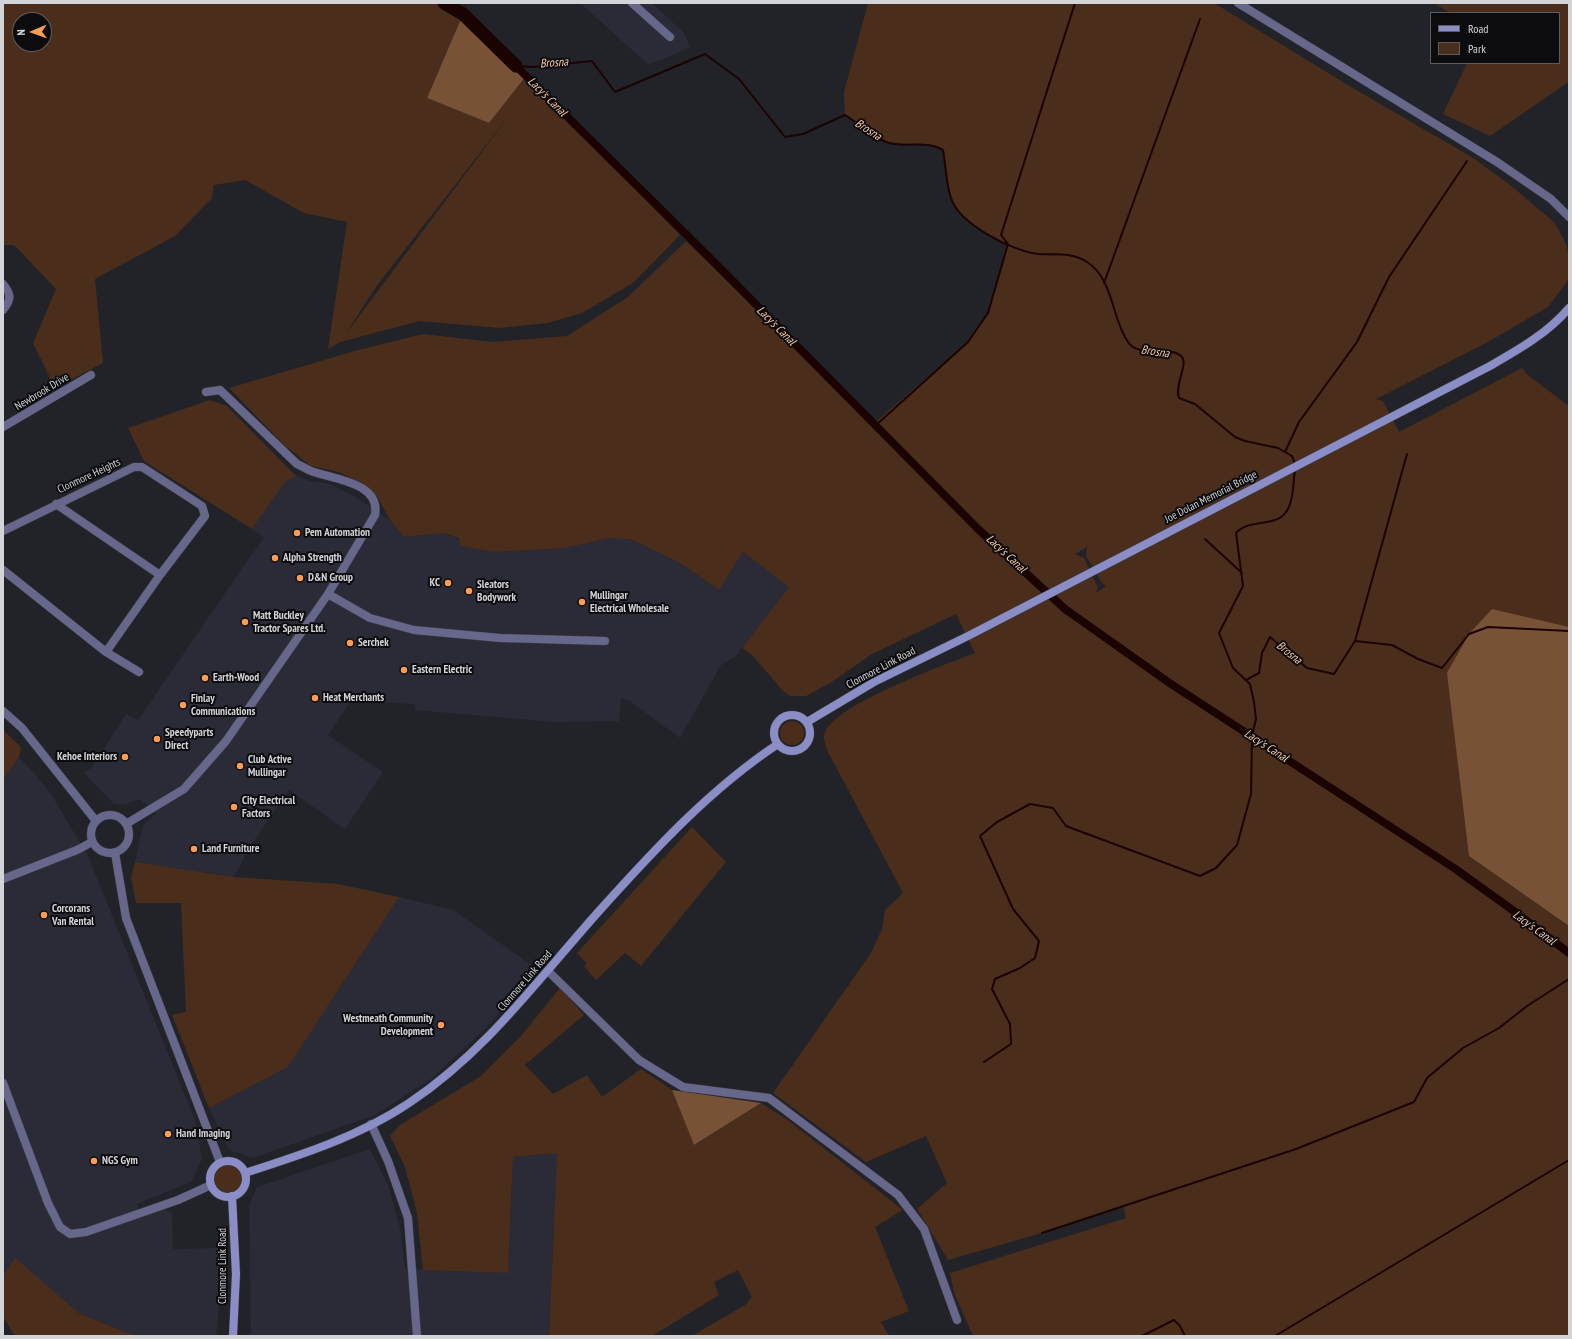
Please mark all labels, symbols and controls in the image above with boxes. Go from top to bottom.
north arrow [12,12,52,52]
legend [1430,12,1560,64]
text: Road [1468,21,1488,36]
text: N [14,29,28,36]
text: Park [1468,41,1486,56]
water label: Brosna [539,55,569,71]
water label: Lacy's Canal [524,74,570,120]
water label: Brosna [852,116,884,144]
water label: Lacy's Canal [753,303,799,349]
water label: Brosna [1140,343,1170,361]
street label: Newbrook Drive [13,371,71,413]
street label: Clonmore Heights [55,456,123,496]
street label: Joe Dolan Memorial Bridge [1163,468,1259,526]
place label: Pem Automation [305,526,370,540]
marker: Pem Automation [292,528,302,538]
water label: Lacy's Canal [983,532,1029,576]
place label: Alpha Strength [283,551,342,565]
marker: Alpha Strength [270,553,280,563]
place label: D&N Group [308,571,353,585]
marker: D&N Group [295,573,305,583]
place label: KC [430,576,440,590]
marker: KC [443,578,453,588]
place label: Sleators Bodywork [477,578,516,604]
marker: Sleators Bodywork [464,586,474,596]
place label: Mullingar Electrical Wholesale [590,589,669,615]
marker: Mullingar Electrical Wholesale [577,597,587,607]
place label: Matt Buckley Tractor Spares Ltd. [253,609,326,635]
marker: Matt Buckley Tractor Spares Ltd. [240,617,250,627]
place label: Serchek [358,636,389,650]
marker: Serchek [345,638,355,648]
water label: Brosna [1273,639,1305,667]
street label: Clonmore Link Road [844,644,918,692]
place label: Eastern Electric [412,663,472,677]
marker: Eastern Electric [399,665,409,675]
place label: Earth-Wood [213,671,259,685]
marker: Earth-Wood [200,673,210,683]
place label: Heat Merchants [323,691,384,705]
place label: Finlay Communications [191,692,255,718]
marker: Heat Merchants [310,693,320,703]
marker: Finlay Communications [178,700,188,710]
place label: Speedyparts Direct [165,726,213,752]
water label: Lacy's Canal [1241,727,1291,765]
marker: Speedyparts Direct [152,734,162,744]
place label: Kehoe Interiors [57,750,117,764]
marker: Kehoe Interiors [120,752,130,762]
place label: Club Active Mullingar [248,753,292,779]
marker: Club Active Mullingar [235,761,245,771]
place label: City Electrical Factors [242,794,295,820]
marker: City Electrical Factors [229,802,239,812]
place label: Land Furniture [202,842,259,856]
marker: Land Furniture [189,844,199,854]
place label: Corcorans Van Rental [52,902,94,928]
water label: Lacy's Canal [1510,908,1558,948]
marker: Corcorans Van Rental [39,910,49,920]
street label: Clonmore Link Road [495,948,555,1014]
place label: Westmeath Community Development [343,1012,433,1038]
marker: Westmeath Community Development [436,1020,446,1030]
place label: Hand Imaging [176,1127,230,1141]
marker: Hand Imaging [163,1129,173,1139]
place label: NGS Gym [102,1154,138,1168]
marker: NGS Gym [89,1156,99,1166]
street label: Clonmore Link Road [216,1228,230,1304]

